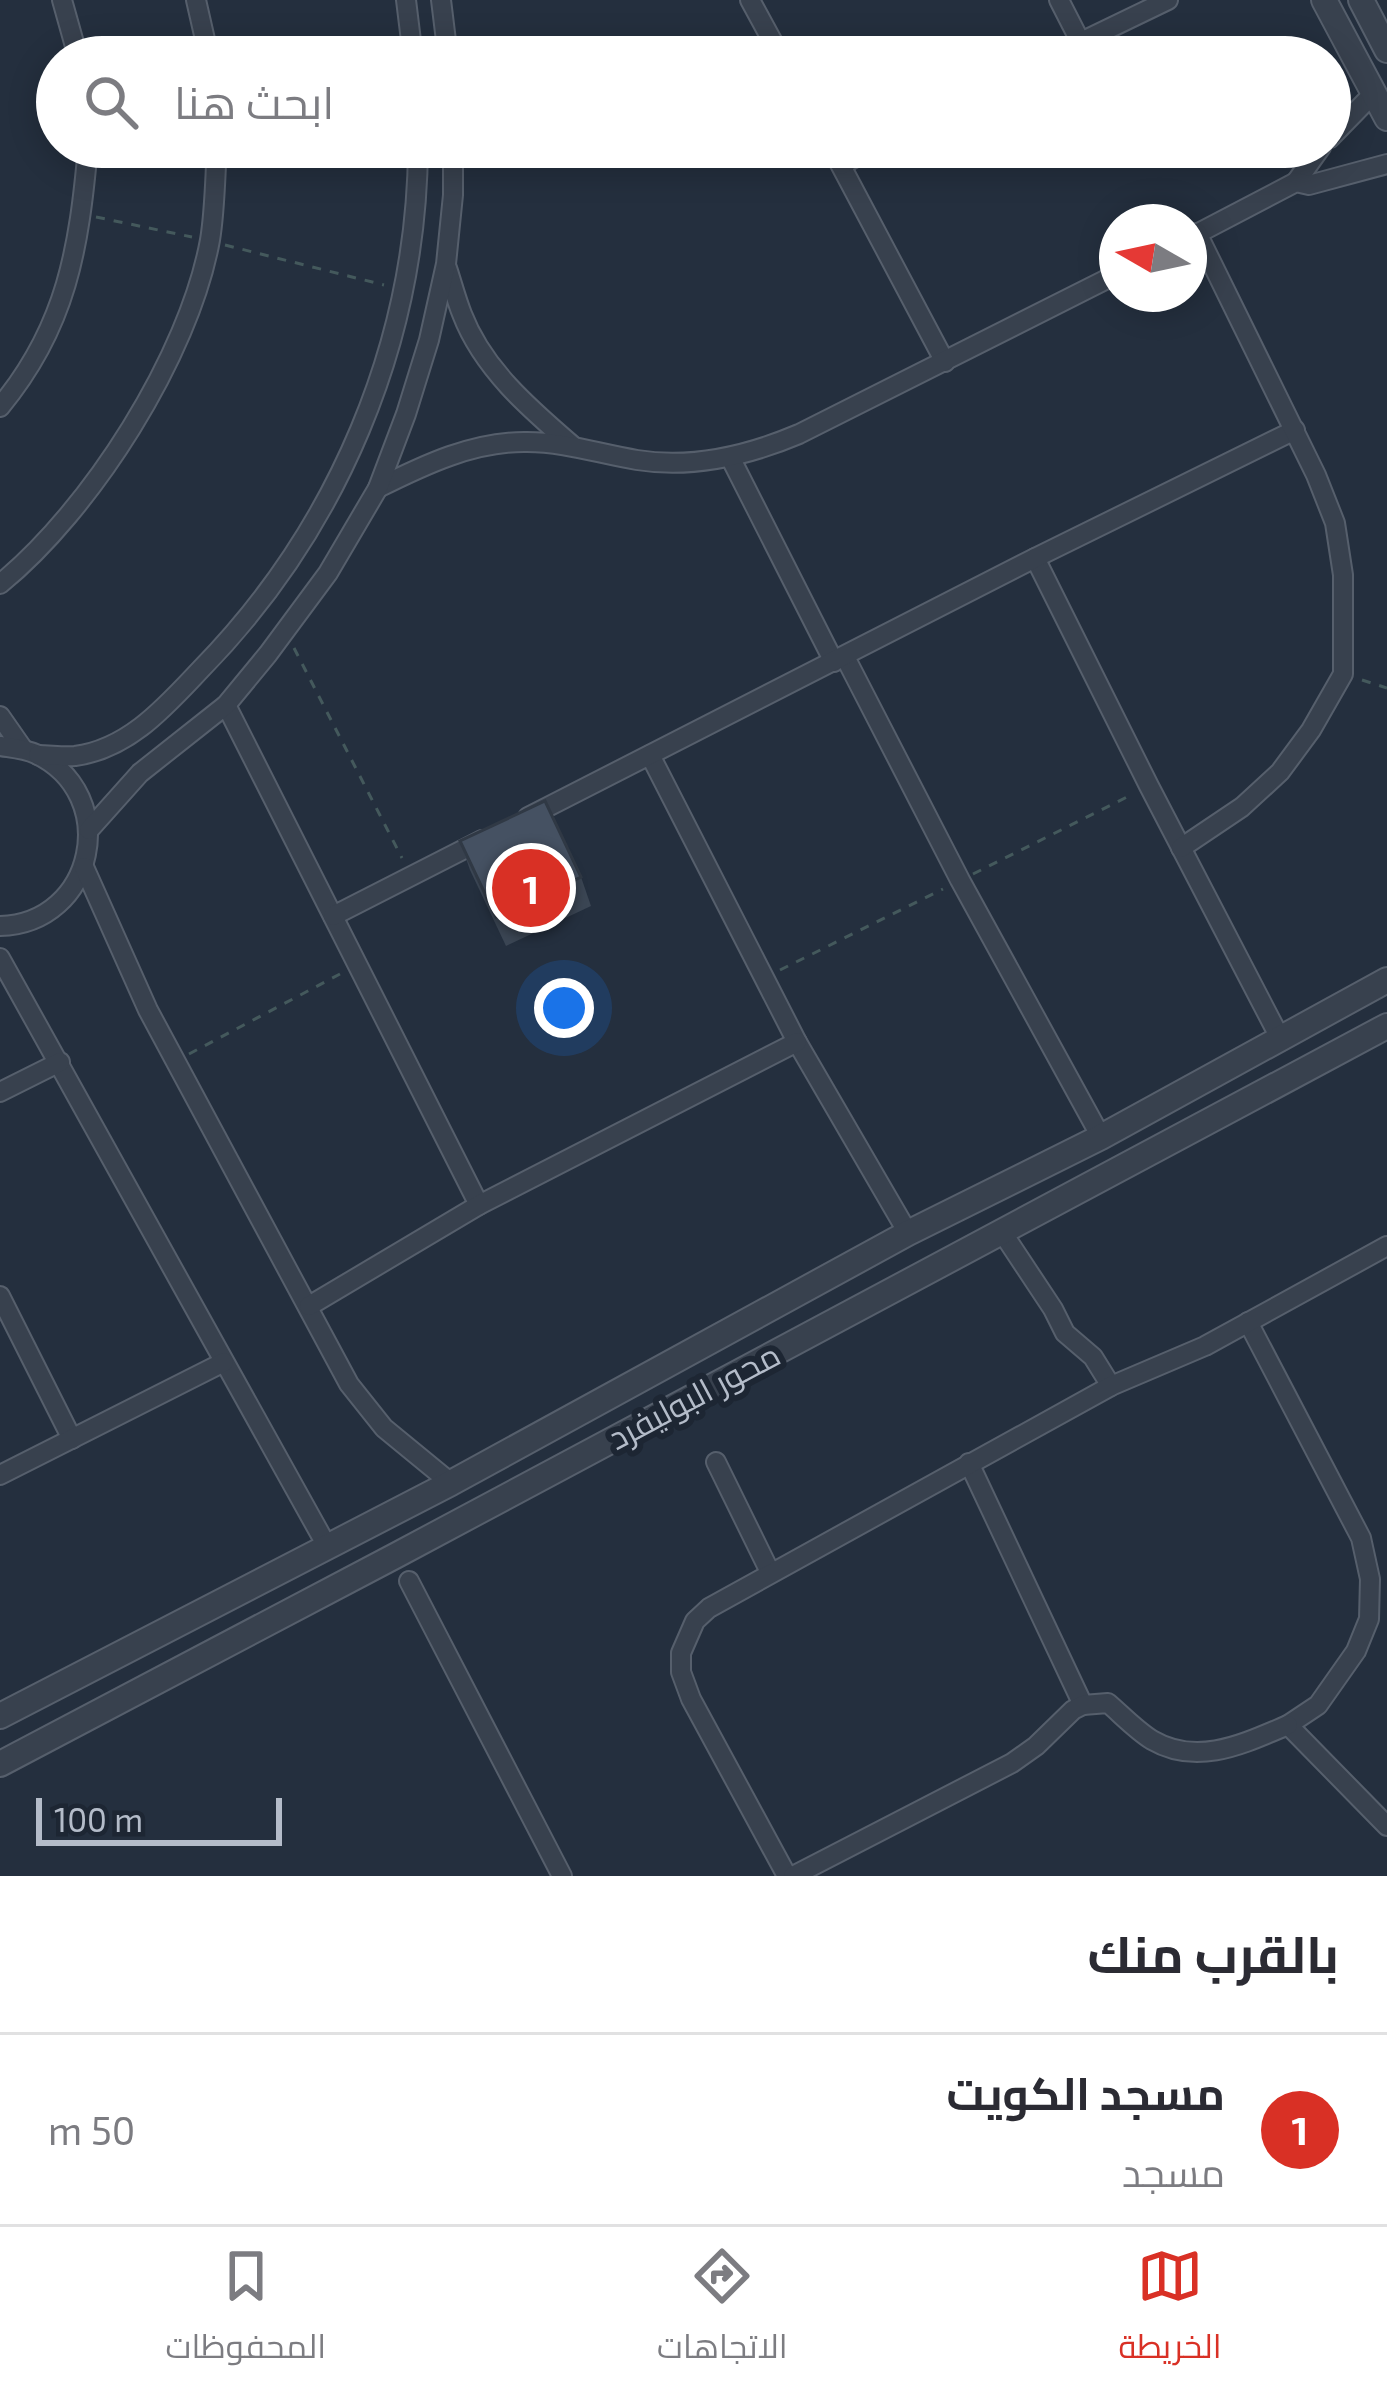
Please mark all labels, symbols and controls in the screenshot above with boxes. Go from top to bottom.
search box [36,36,1351,168]
icon: search [78,69,144,135]
text: ابحث هنا [174,74,334,128]
north arrow [1099,204,1207,312]
pin: 1 [492,843,570,933]
your location [534,978,594,1038]
street label: محور البوليفرد [601,1333,787,1458]
scale bar [36,1792,282,1845]
text: 100 m [54,1799,143,1839]
text: بالقرب منك [1087,1922,1339,1983]
text: مسجد الكويت [946,2065,1225,2119]
text: 50 m [48,2106,135,2153]
text: 1 [1292,2106,1308,2153]
text: مسجد [1122,2148,1225,2195]
tab: المحفوظات [165,2243,326,2377]
tab: الاتجاهات [657,2243,788,2377]
tab: الخريطة [1119,2243,1222,2377]

